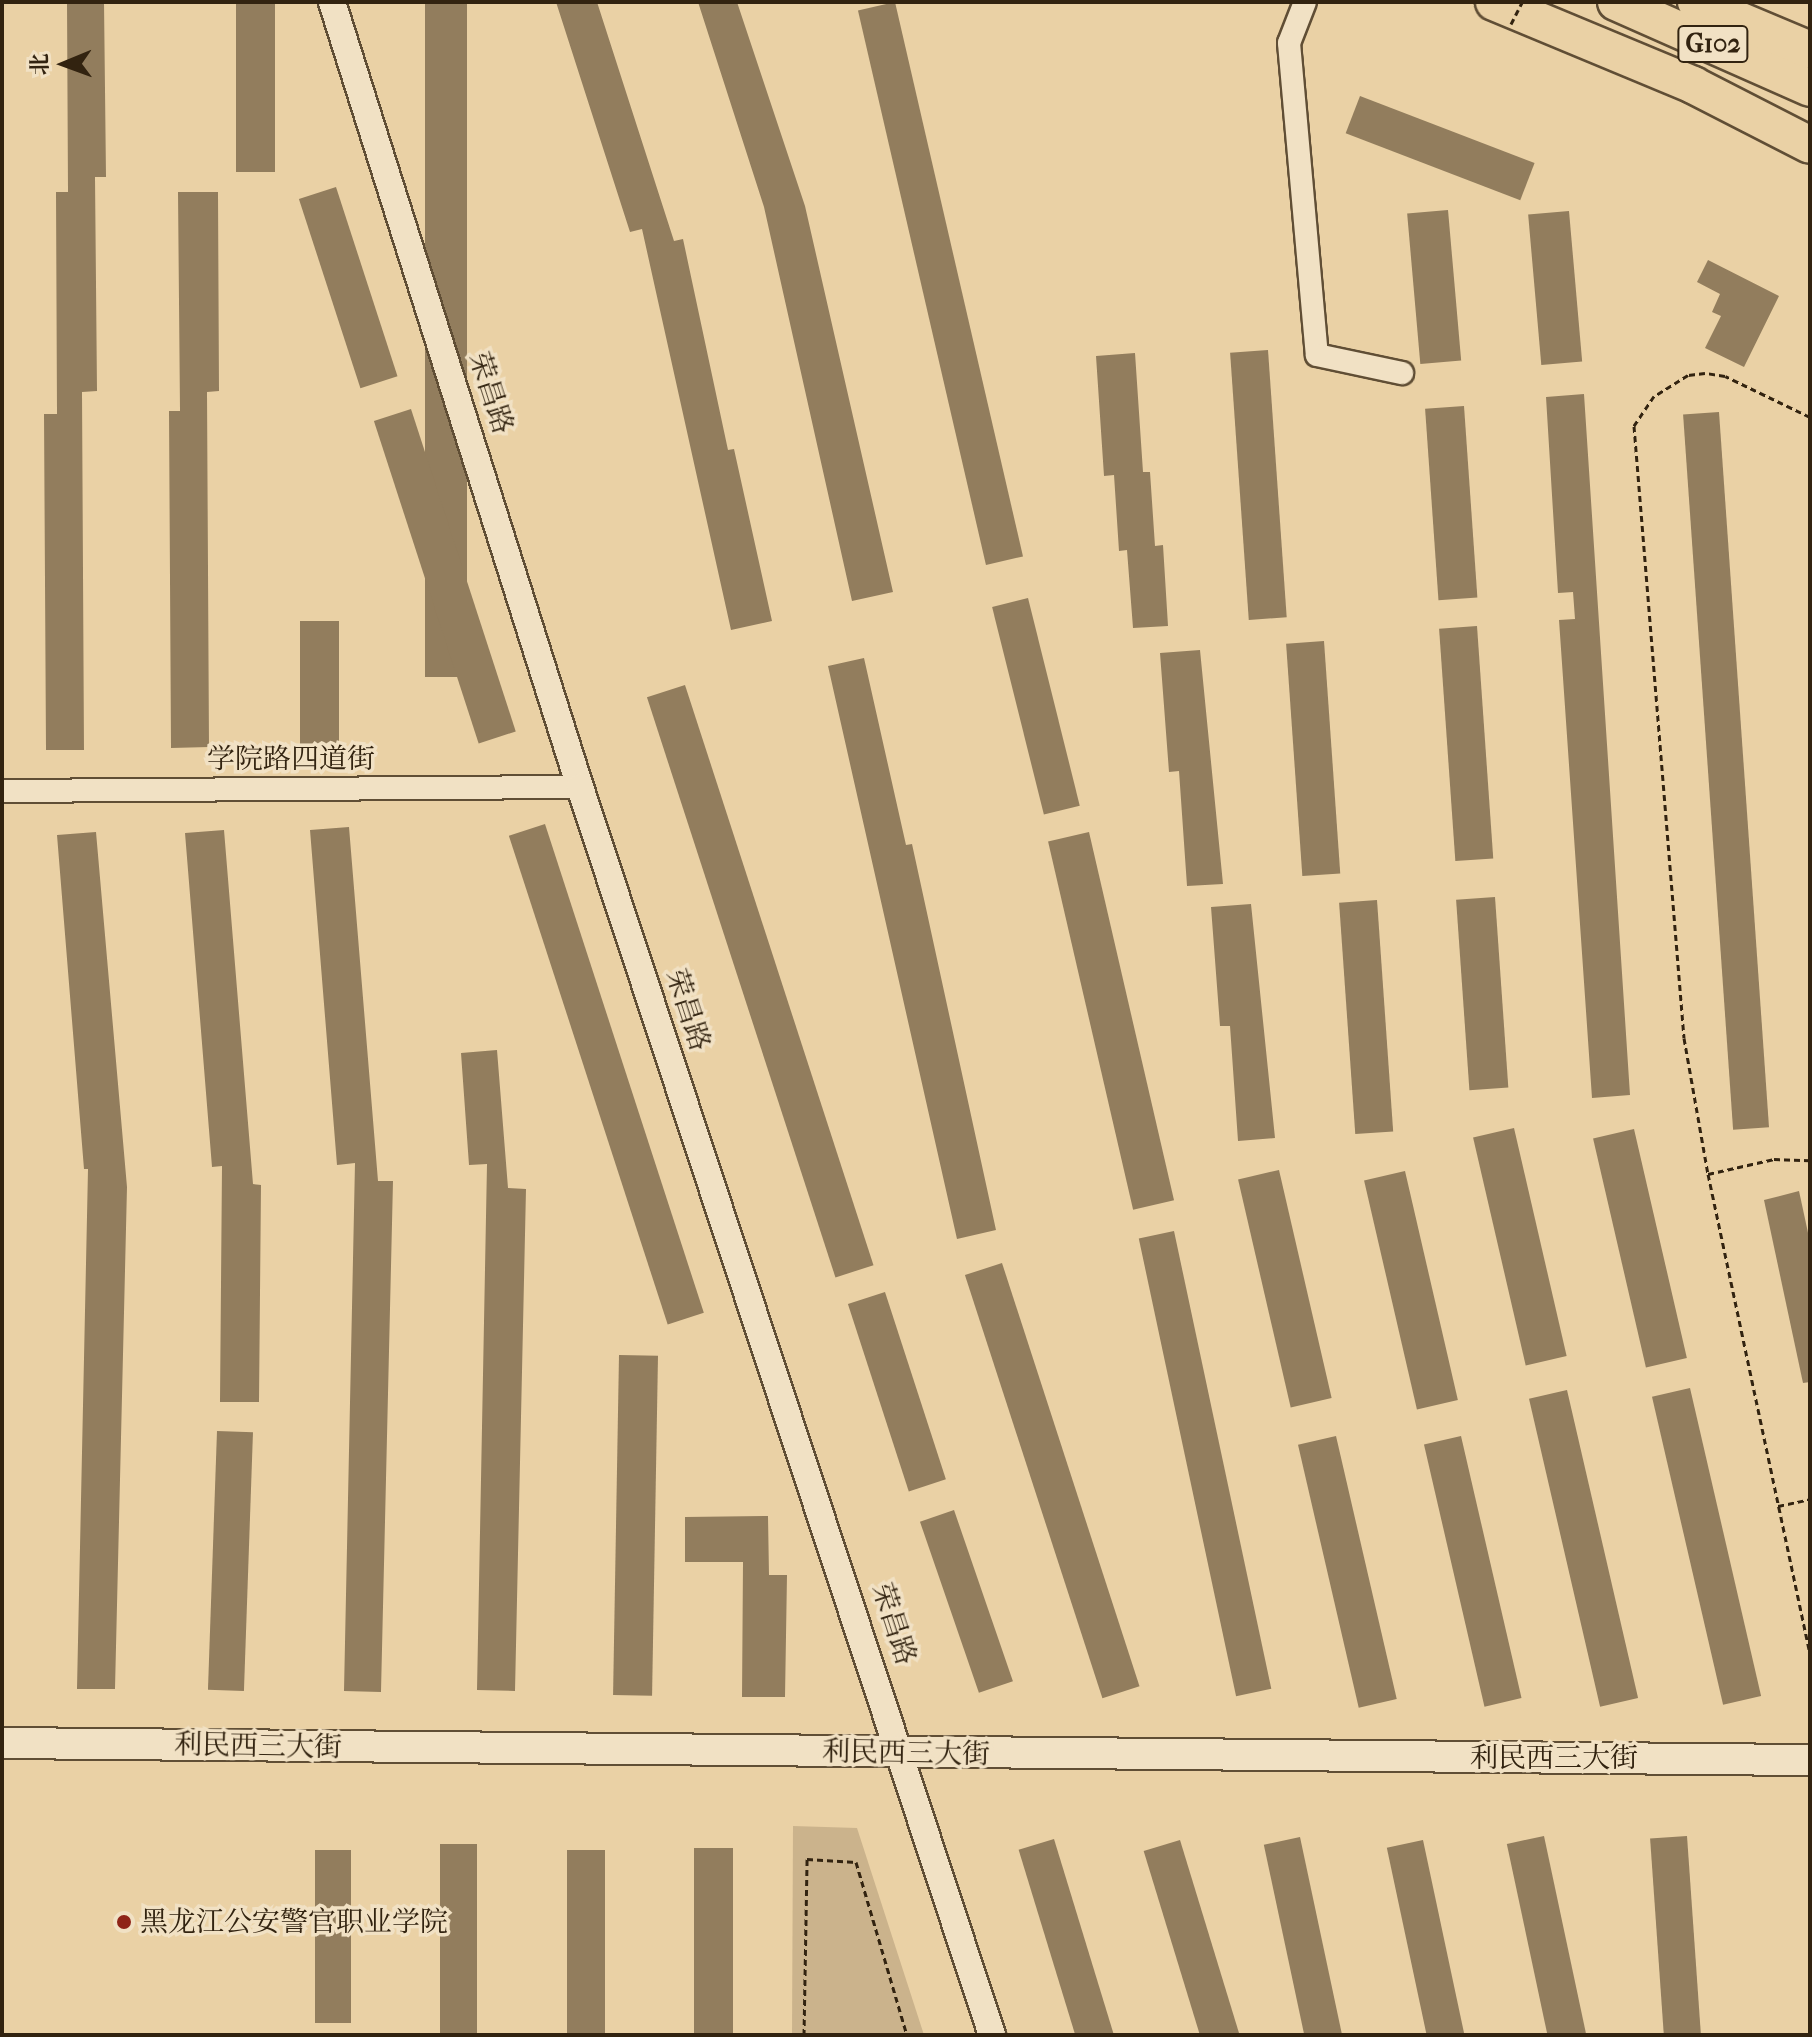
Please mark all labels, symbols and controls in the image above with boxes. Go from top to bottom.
road number: G102 [1677,22,1749,66]
north arrow [24,24,104,104]
text: 北 [27,53,53,76]
street label: 荣昌路 [462,348,520,438]
street label: 学院路四道街 [207,742,375,776]
street label: 荣昌路 [659,965,717,1055]
street label: 荣昌路 [865,1579,923,1669]
street label: 利民西三大街 [174,1728,342,1764]
street label: 利民西三大街 [822,1735,990,1771]
street label: 利民西三大街 [1470,1741,1638,1775]
place label: 黑龙江公安警官职业学院 [140,1905,448,1939]
marker: 黑龙江公安警官职业学院 [115,1913,133,1931]

